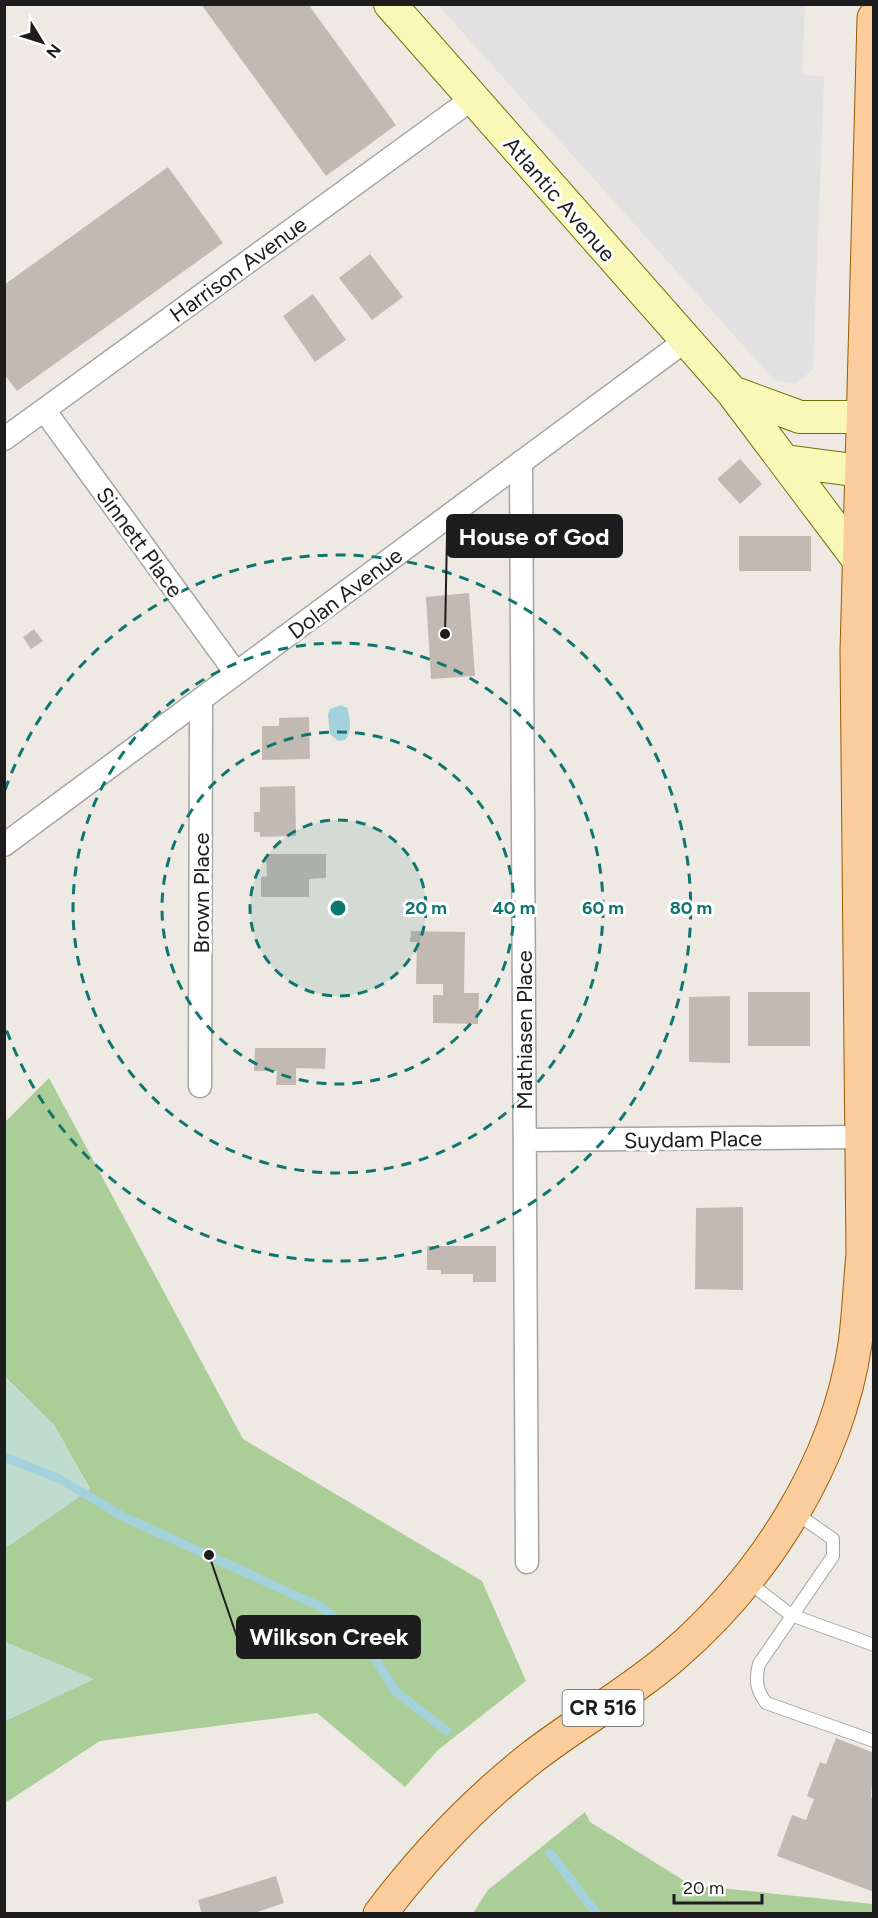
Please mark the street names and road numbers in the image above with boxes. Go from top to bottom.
street label: Atlantic Avenue [498,131,621,267]
street label: Harrison Avenue [164,211,312,328]
street label: Sinnett Place [90,482,189,603]
street label: Dolan Avenue [283,542,408,645]
street label: Brown Place [188,832,215,954]
street label: Mathiasen Place [511,950,538,1110]
street label: Suydam Place [624,1125,762,1154]
road number: CR 516 [562,1690,644,1726]

